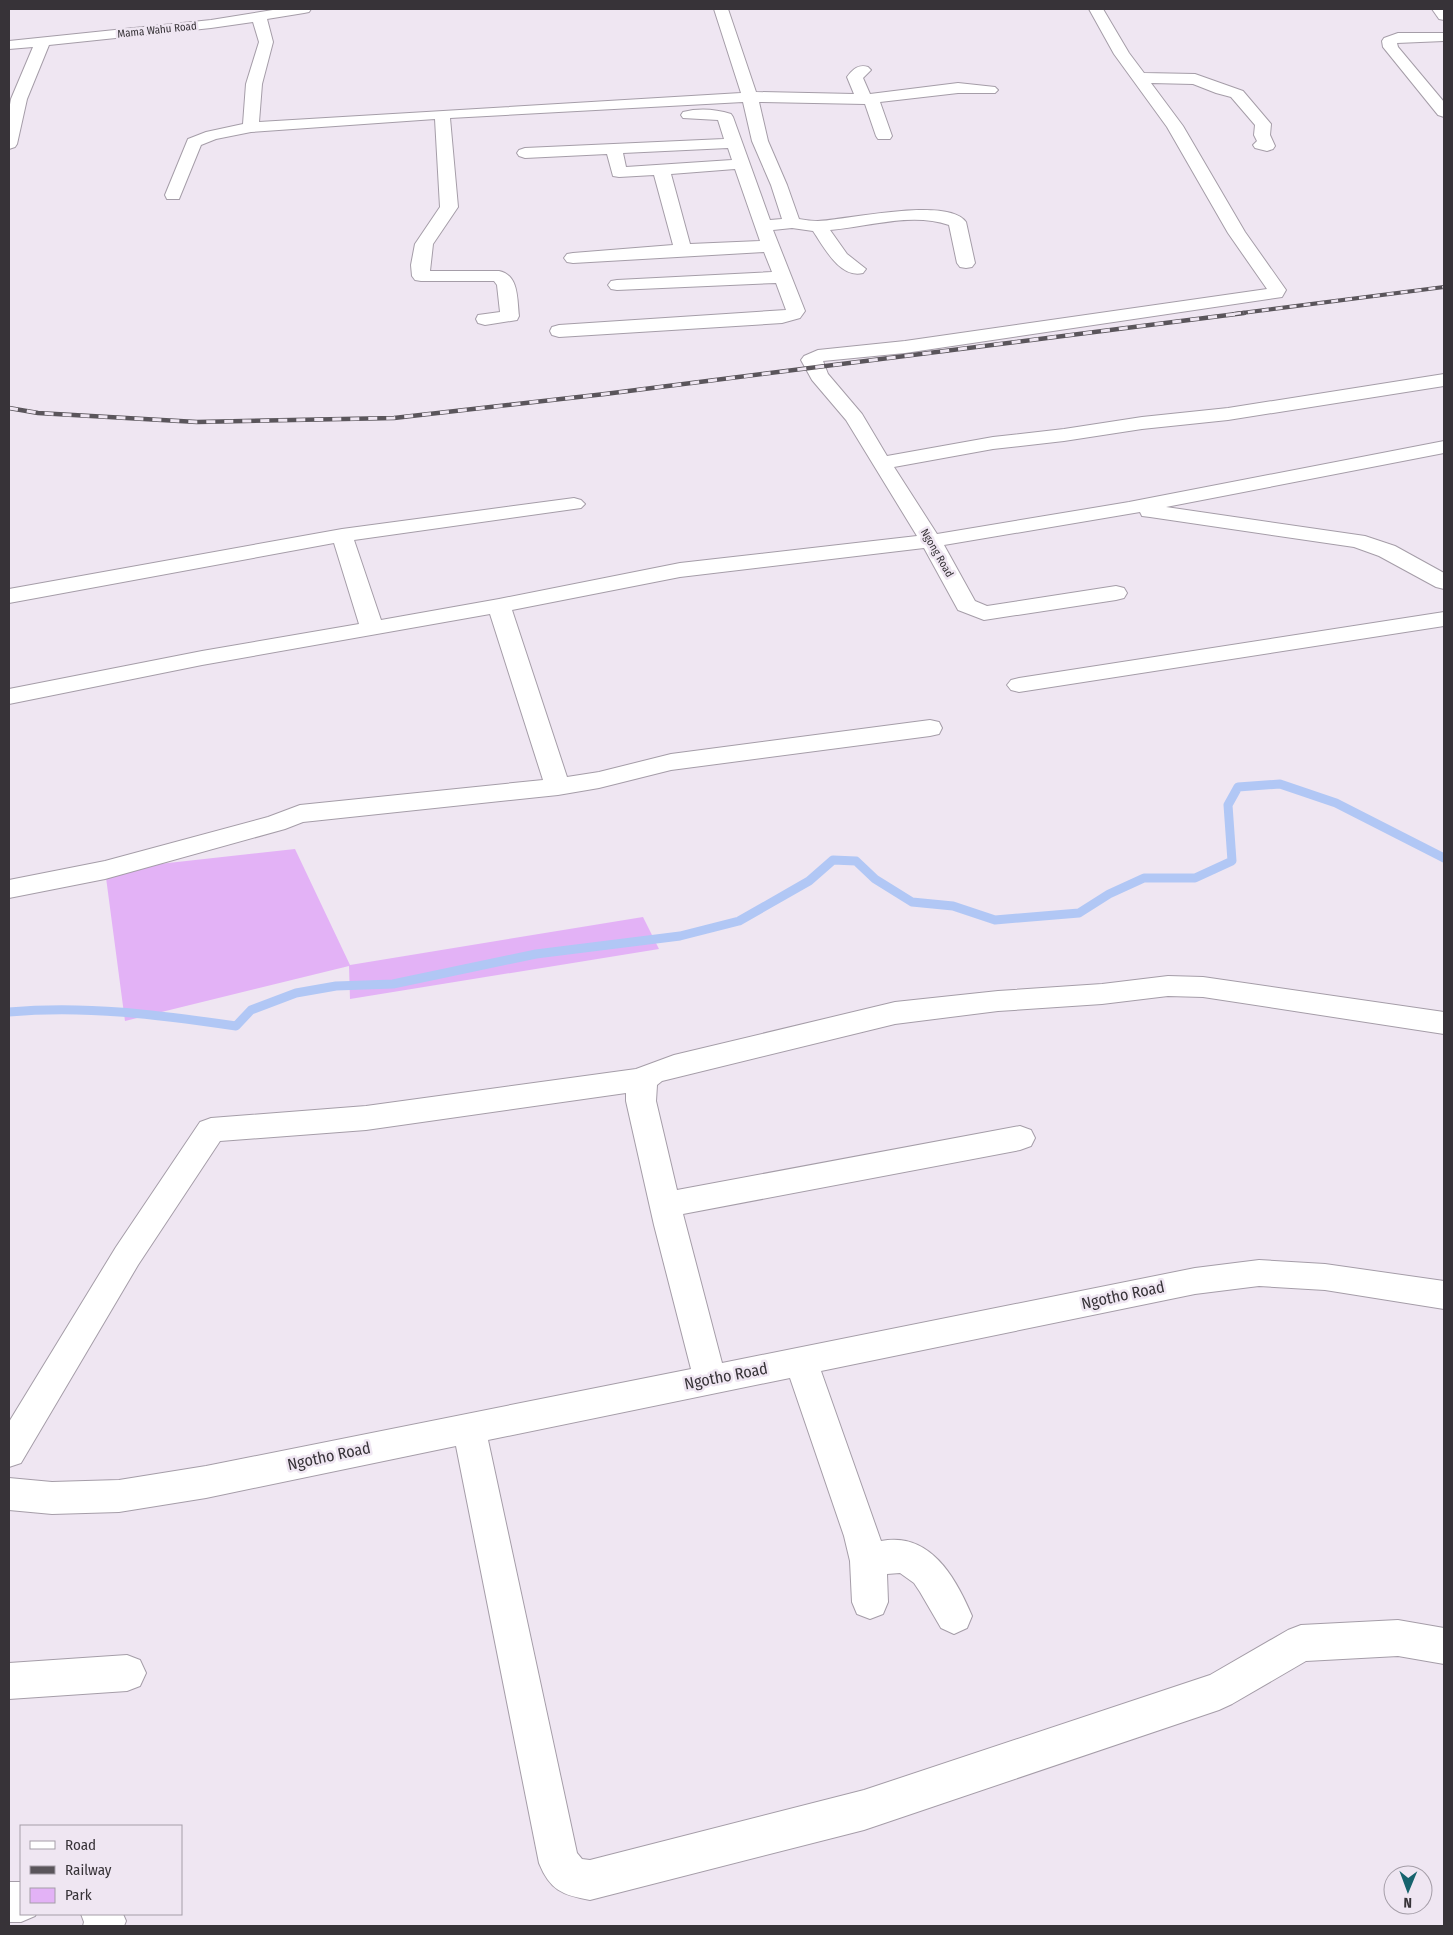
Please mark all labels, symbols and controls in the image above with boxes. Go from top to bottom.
street label: Mama Wahu Road [117,19,197,41]
street label: Ngong Road [918,526,956,580]
street label: Ngotho Road [1080,1277,1166,1313]
street label: Ngotho Road [683,1359,769,1393]
street label: Ngotho Road [286,1438,372,1474]
legend [20,1825,182,1915]
text: Road [65,1836,96,1854]
text: Railway [65,1861,112,1879]
north arrow [1383,1865,1433,1915]
text: Park [65,1886,92,1904]
text: N [1403,1894,1412,1911]

